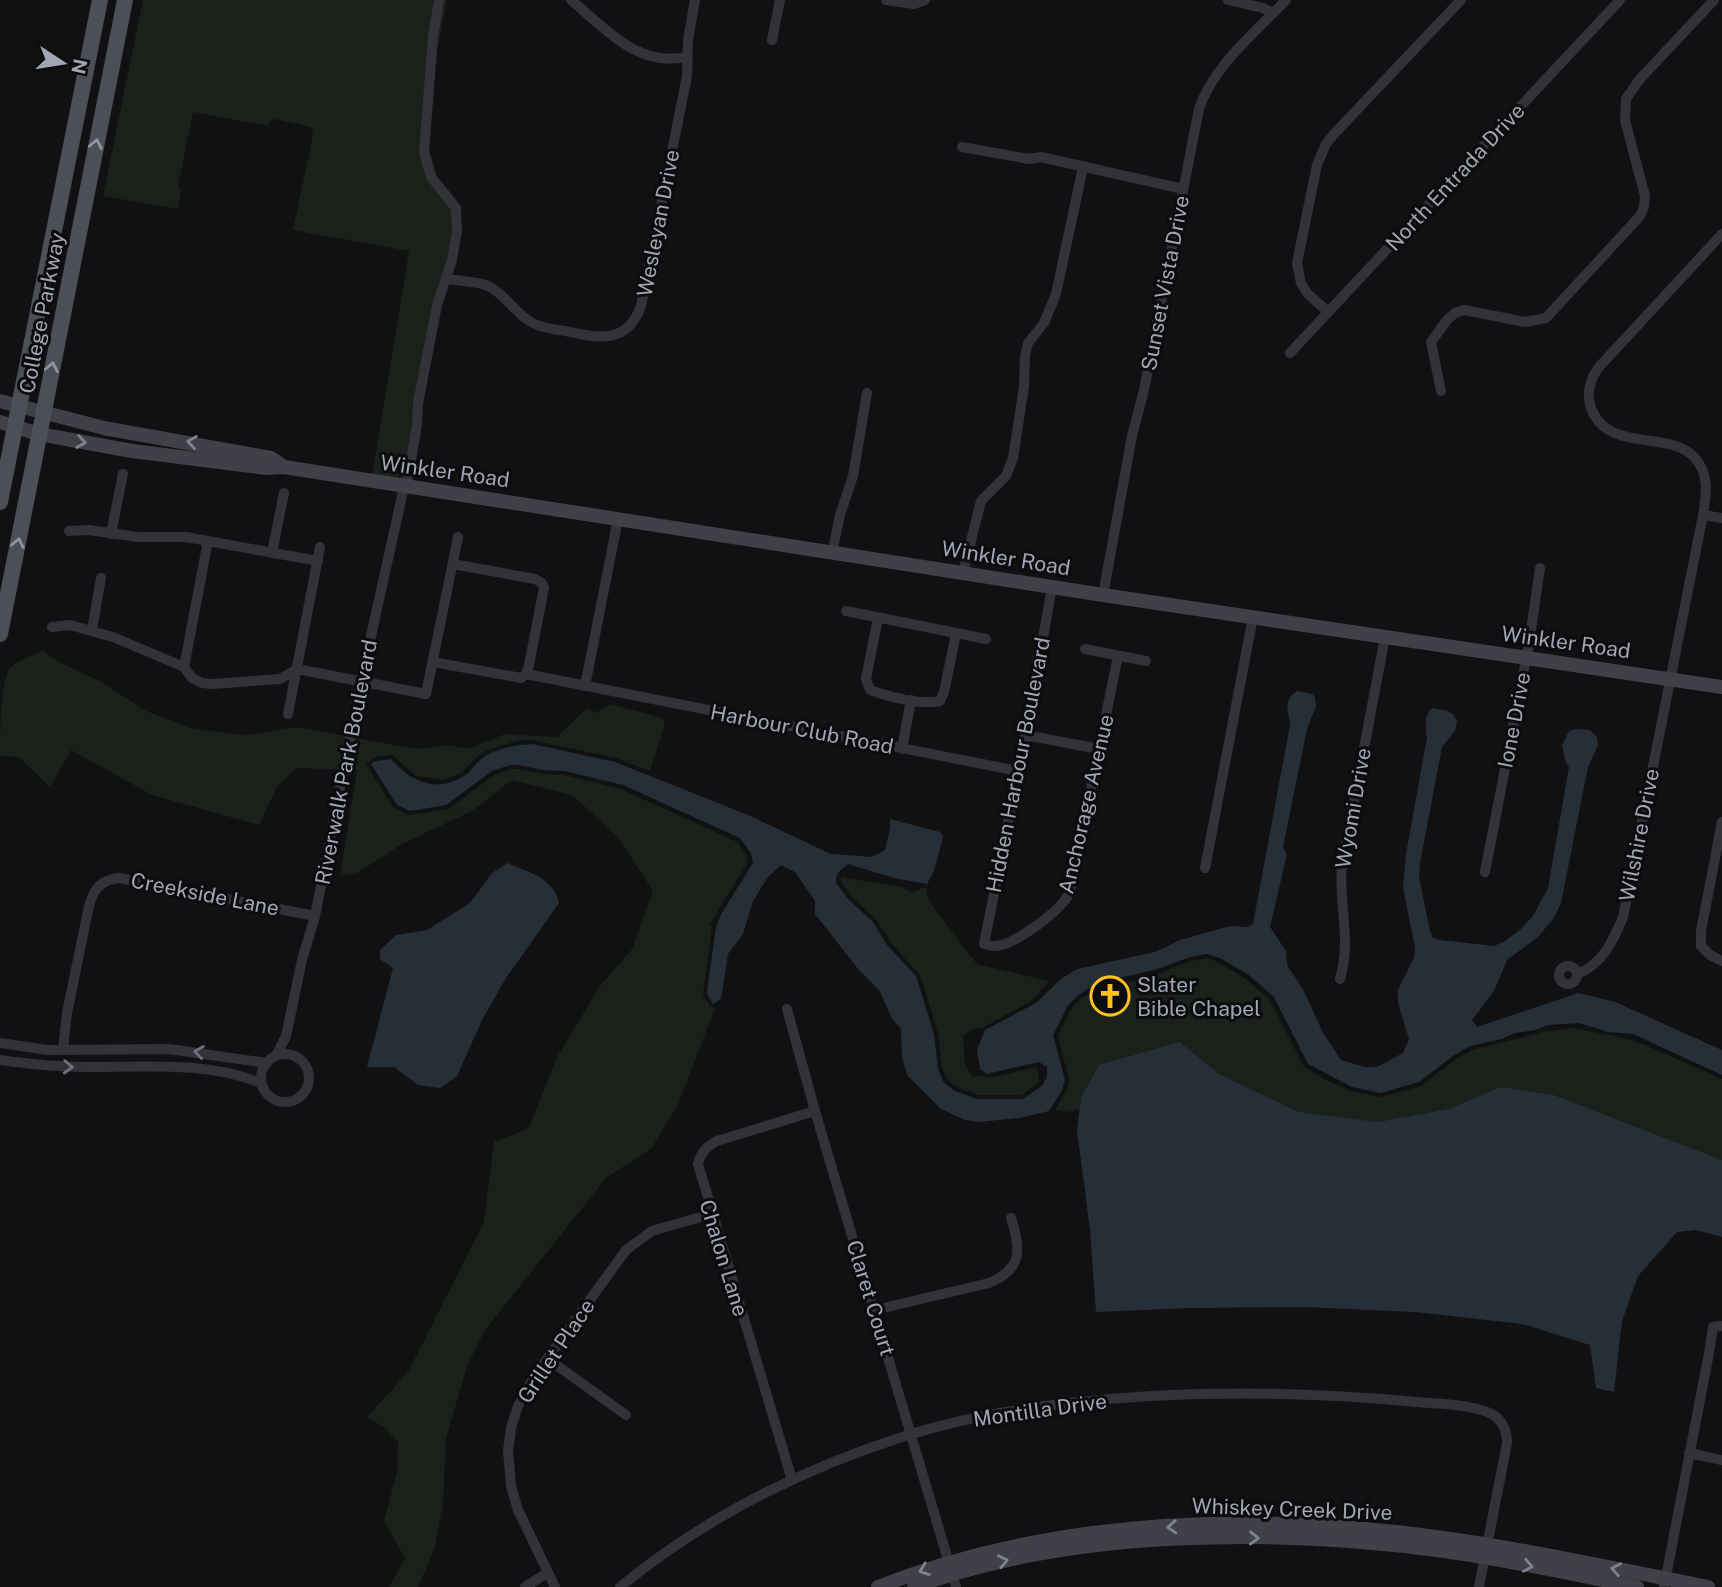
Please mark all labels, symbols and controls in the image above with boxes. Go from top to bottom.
north arrow [28,28,98,98]
text: N [67,57,92,76]
street label: North Entrada Drive [1380,98,1530,256]
one-way arrow [88,138,103,150]
street label: Wesleyan Drive [631,147,685,299]
street label: Sunset Vista Drive [1136,193,1194,373]
street label: College Parkway [14,230,70,396]
one-way arrow [44,361,59,373]
one-way arrow [75,434,87,449]
one-way arrow [186,435,197,450]
street label: Winkler Road [379,450,511,492]
street label: Winkler Road [940,535,1072,581]
one-way arrow [10,537,25,549]
street label: Winkler Road [1500,621,1632,663]
street label: Hidden Harbour Boulevard [981,635,1055,895]
street label: Riverwalk Park Boulevard [310,637,382,887]
street label: Ione Drive [1492,670,1536,770]
street label: Harbour Club Road [708,699,896,759]
street label: Anchorage Avenue [1053,712,1119,896]
street label: Wyomi Drive [1330,746,1376,870]
street label: Wilshire Drive [1614,767,1664,903]
street label: Creekside Lane [129,867,281,921]
place label: Slater Bible Chapel [1137,972,1261,1021]
church icon: Slater Bible Chapel [1089,975,1131,1017]
one-way arrow [193,1045,205,1060]
one-way arrow [63,1059,74,1074]
street label: Chalon Lane [694,1197,754,1319]
street label: Claret Court [842,1237,900,1359]
street label: Grillet Place [512,1294,600,1408]
street label: Montilla Drive [972,1388,1108,1432]
street label: Whiskey Creek Drive [1191,1493,1393,1525]
one-way arrow [1166,1520,1177,1535]
one-way arrow [1249,1530,1260,1546]
one-way arrow [997,1555,1009,1570]
one-way arrow [1523,1558,1534,1573]
one-way arrow [919,1561,931,1575]
one-way arrow [1611,1563,1623,1578]

